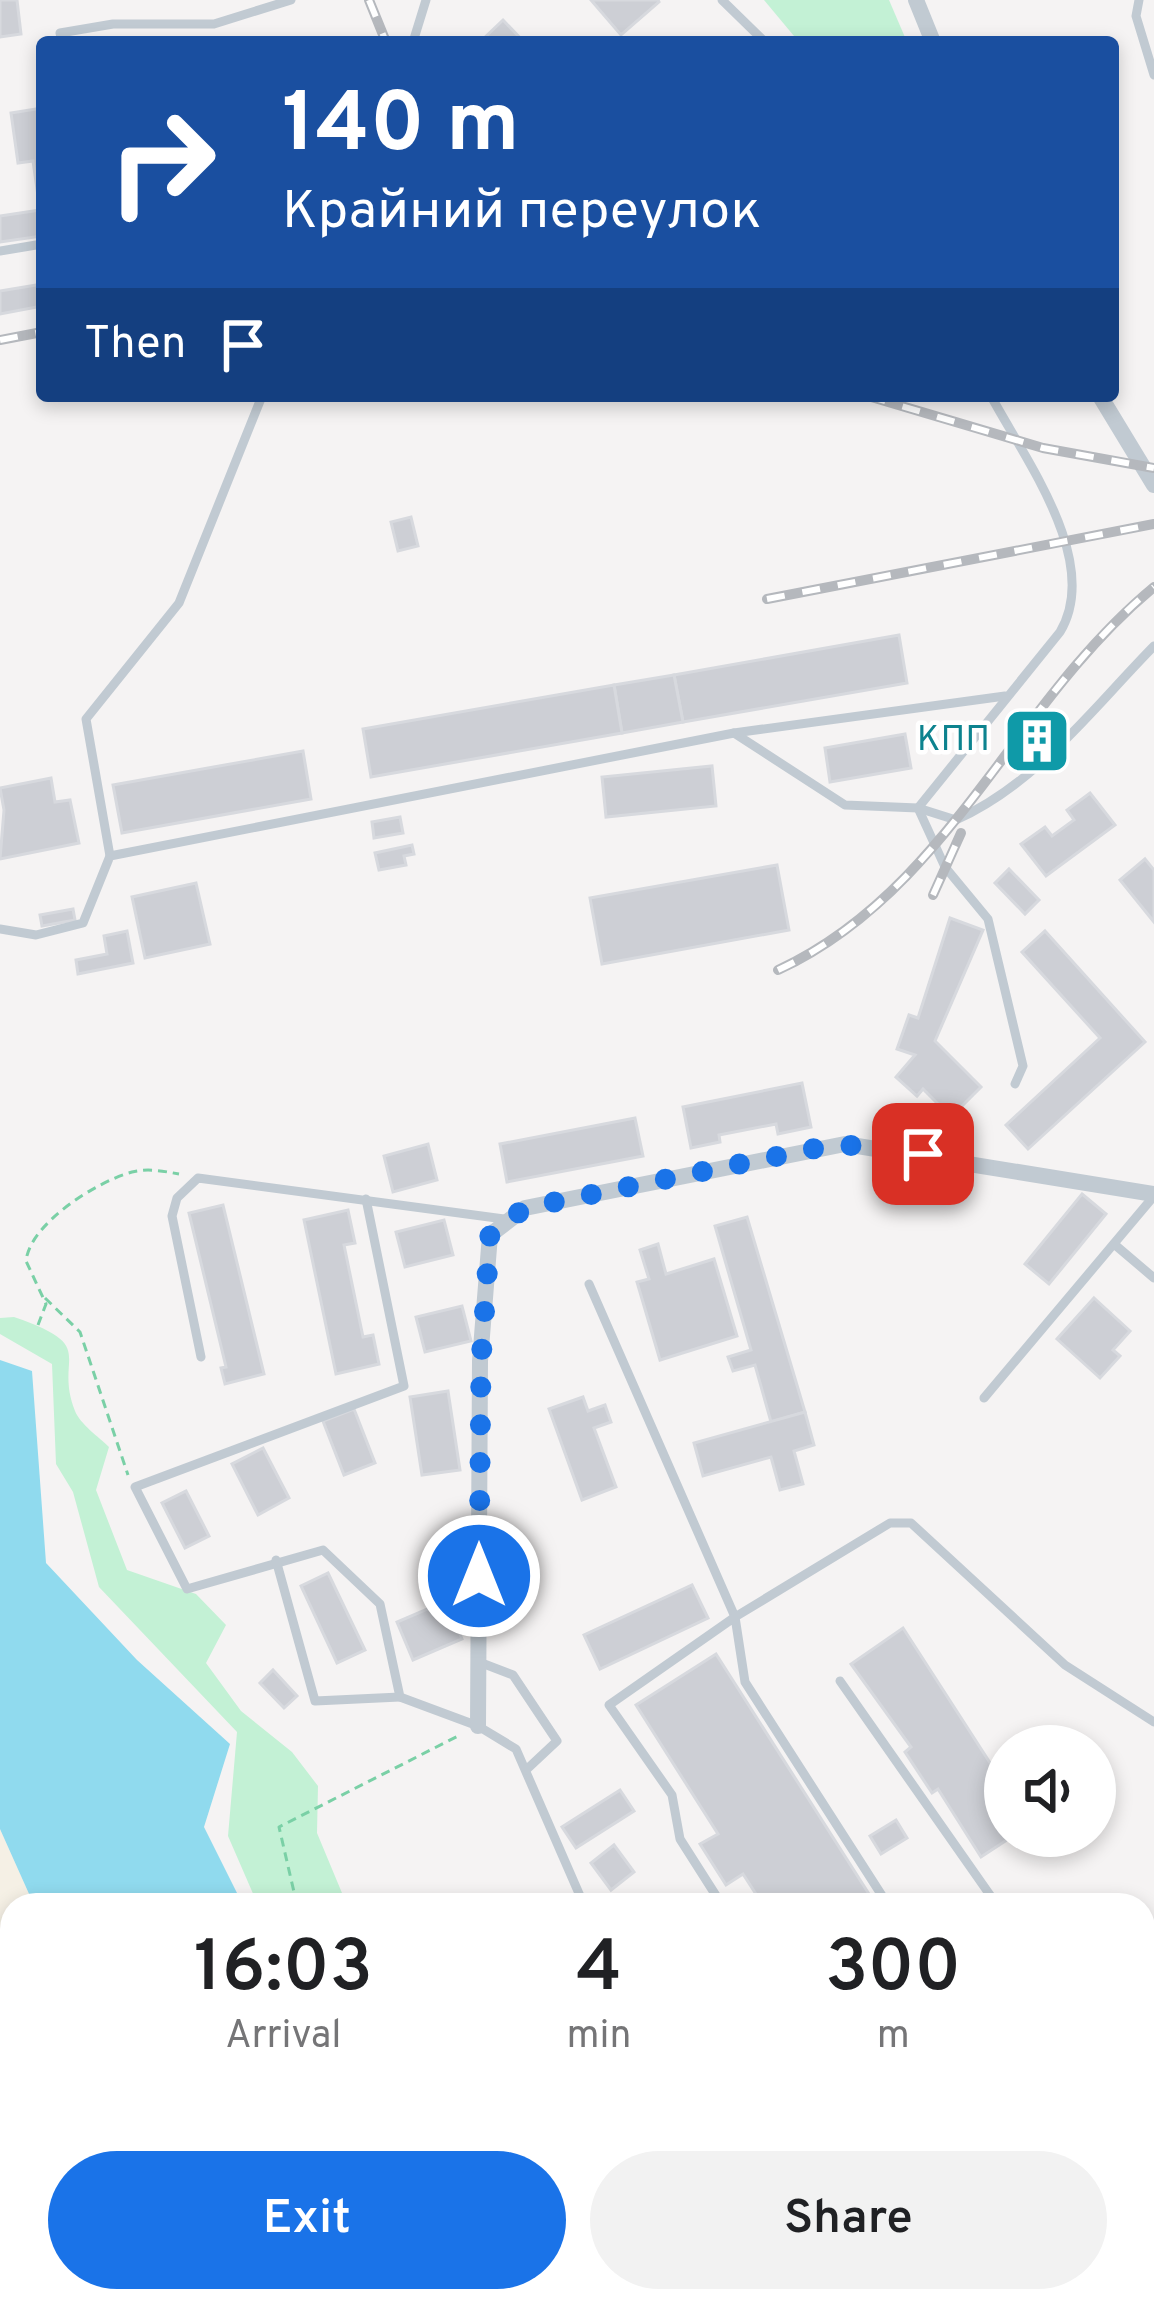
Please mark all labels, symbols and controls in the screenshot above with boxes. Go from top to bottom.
text: 140 m [282,75,519,181]
icon: right [84,84,240,240]
text: Крайний переулок [282,179,761,248]
icon: arrive [210,312,276,378]
text: Then [84,317,186,374]
building icon: КПП [1002,706,1072,776]
place label: КПП [917,718,990,764]
pin [872,1103,974,1205]
icon: arrive [890,1121,956,1187]
position arrow [416,1513,542,1639]
map controls [984,1725,1116,1857]
button: sound [984,1725,1116,1857]
text: 16:03 [194,1925,373,2017]
text: 4 [576,1925,622,2017]
text: 300 [825,1925,961,2017]
text: Arrival [225,2013,341,2062]
text: min [567,2013,631,2062]
text: m [877,2013,910,2062]
button: Exit [48,2151,566,2289]
button: Share [590,2151,1107,2289]

